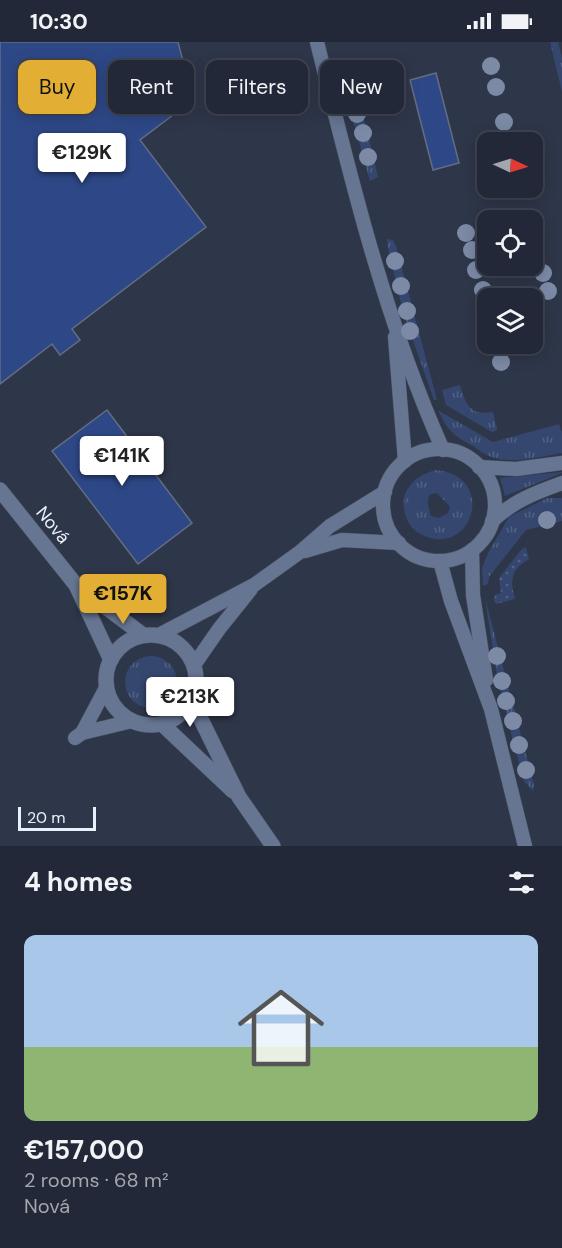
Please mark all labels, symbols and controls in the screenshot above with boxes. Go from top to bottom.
text: 10:30 [30,7,88,36]
chip: Buy [18,60,96,114]
chip: Rent [108,60,194,114]
chip: Filters [206,60,308,114]
chip: New [320,60,404,114]
north arrow [477,132,543,198]
map controls [477,132,543,354]
pin: €129K [40,133,124,184]
text: €129K [52,139,112,165]
button: locate [477,210,543,276]
button: layers [477,288,543,354]
pin: €141K [80,436,164,487]
text: €141K [94,442,150,468]
street label: Nová [31,501,75,549]
pin: €157K [81,574,165,625]
text: €157K [93,580,153,606]
pin: €213K [148,677,232,728]
text: €213K [160,683,220,709]
scale bar [18,804,96,832]
text: 20 m [27,807,66,828]
text: 4 homes [24,865,133,899]
icon: filters [505,866,538,899]
icon: home [227,974,335,1082]
text: €157,000 [24,1133,144,1167]
text: 2 rooms · 68 m² [24,1167,169,1193]
text: Nová [24,1193,70,1219]

